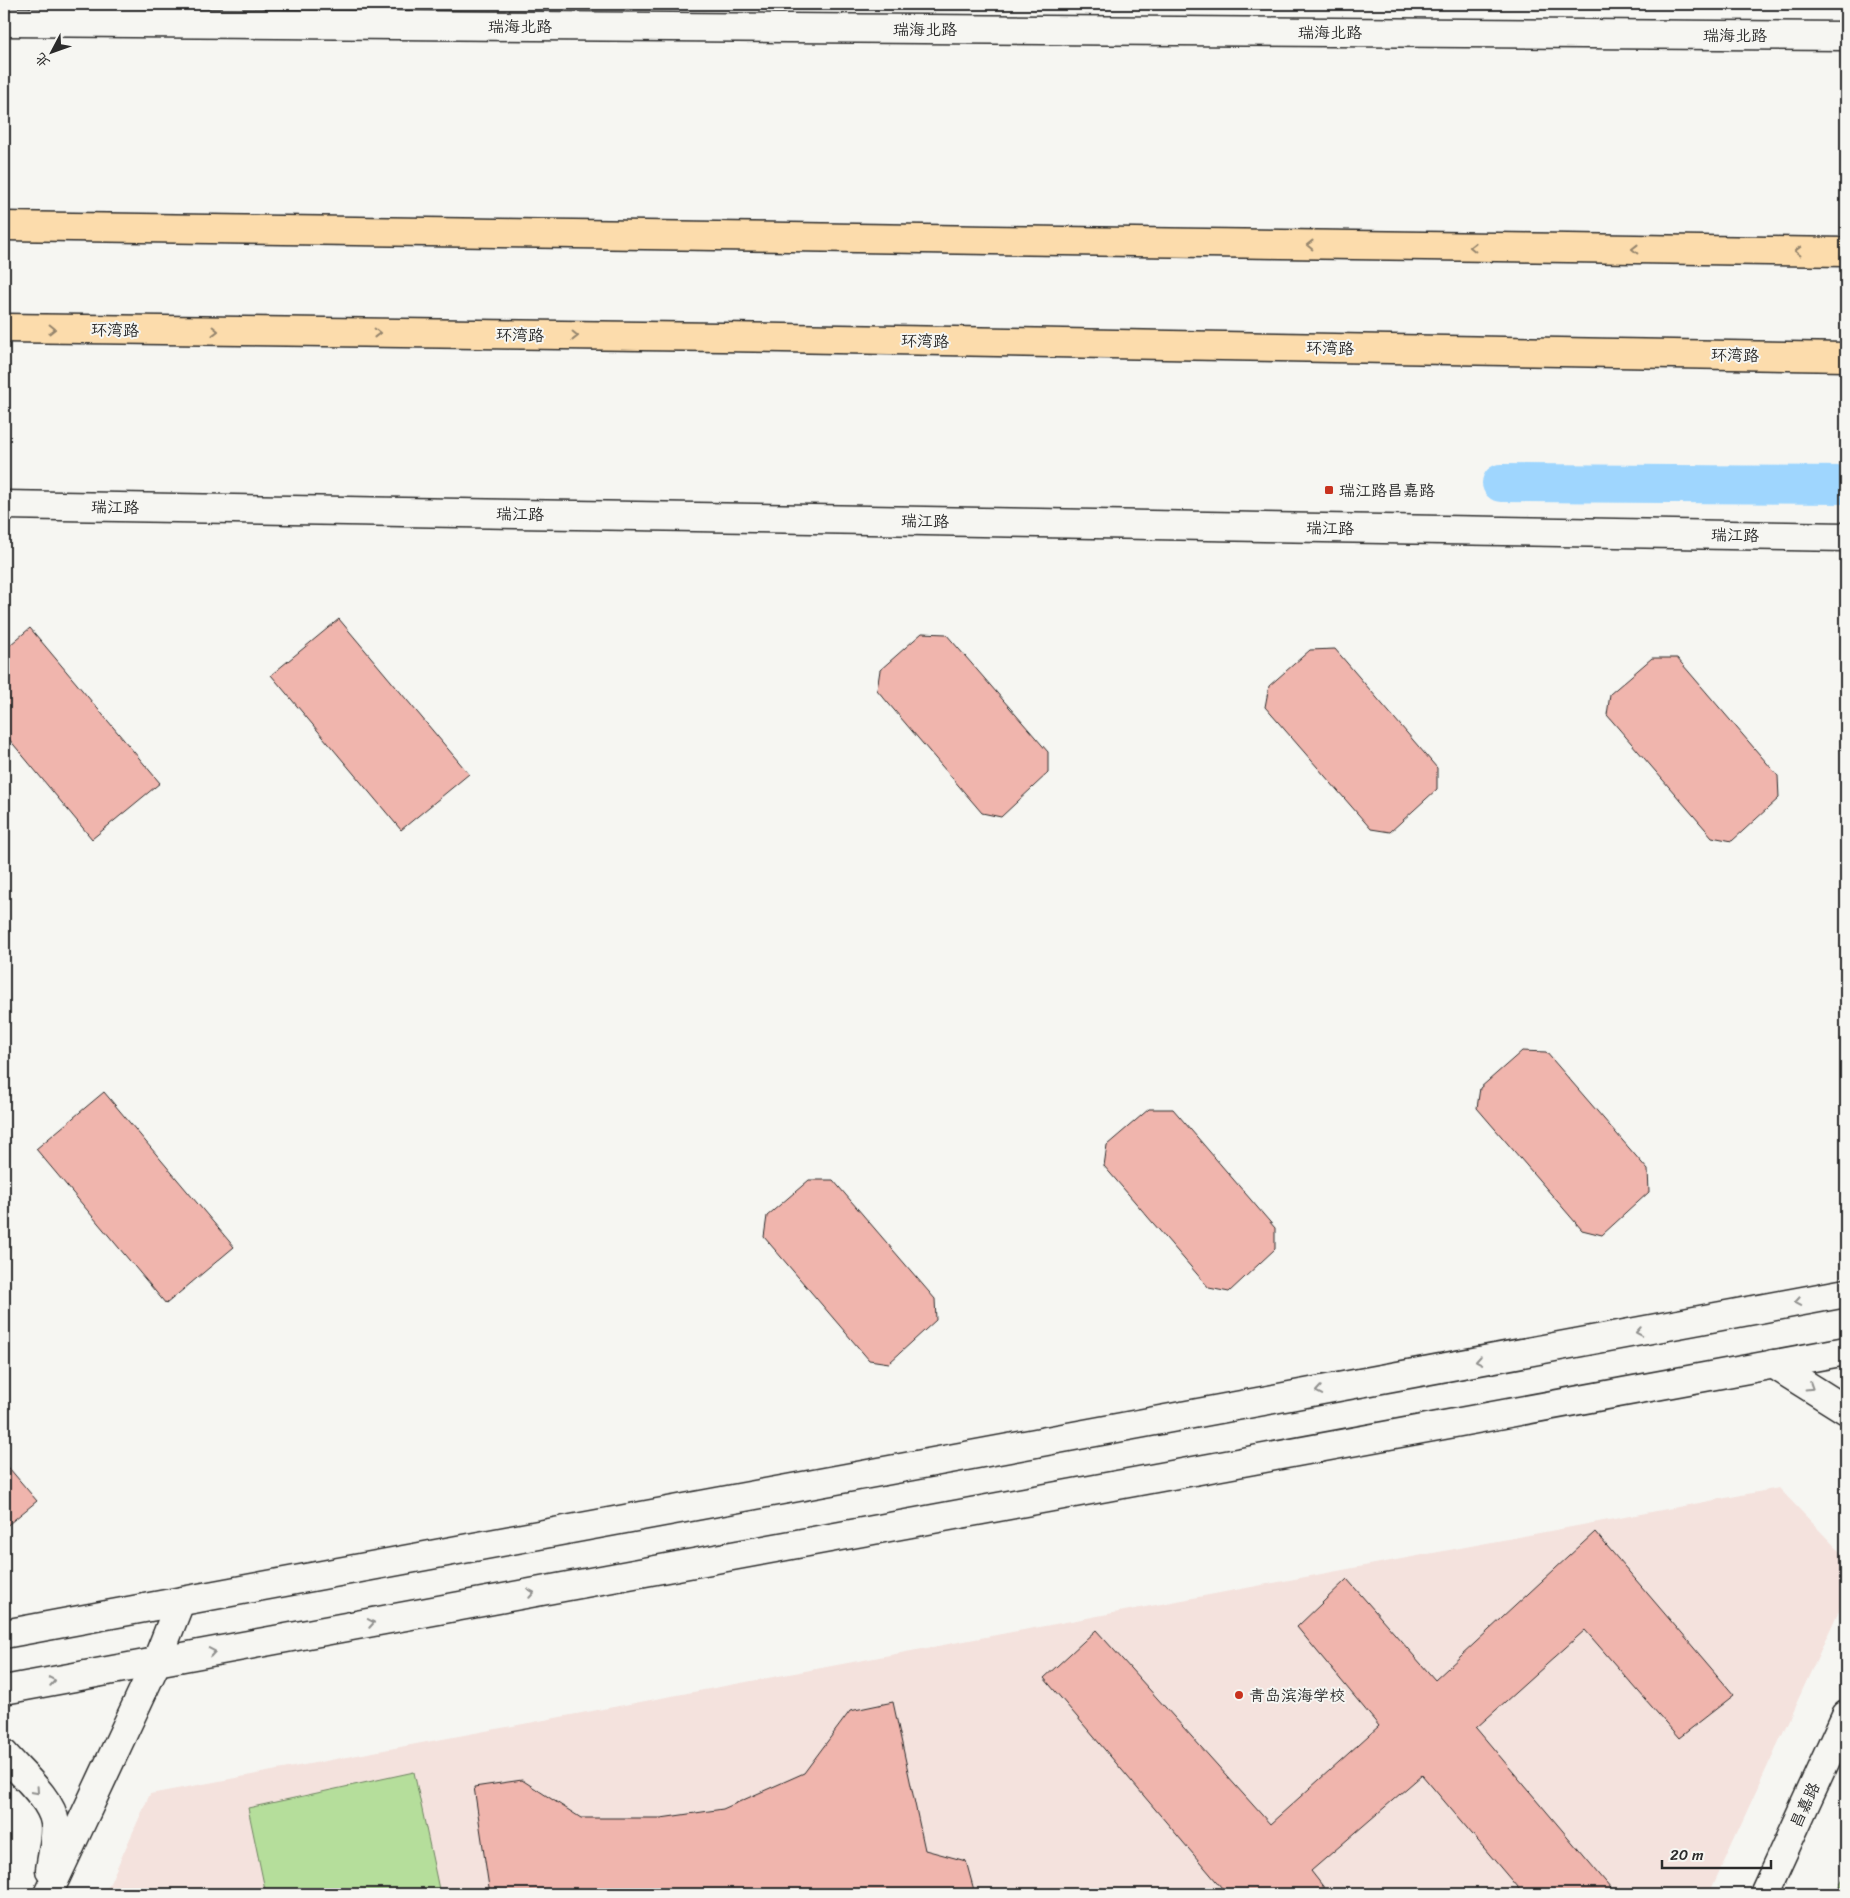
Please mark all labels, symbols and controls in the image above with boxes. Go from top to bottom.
street label: 瑞海北路 [488,12,552,41]
street label: 瑞海北路 [893,15,957,44]
street label: 瑞海北路 [1298,18,1362,47]
street label: 瑞海北路 [1703,21,1767,50]
north arrow [28,28,78,78]
text: 北 [29,47,57,74]
one-way arrow [1306,239,1314,250]
one-way arrow [1468,242,1476,252]
one-way arrow [1631,244,1638,254]
one-way arrow [1793,246,1801,257]
street label: 环湾路 [91,315,139,345]
street label: 环湾路 [496,320,544,350]
one-way arrow [49,324,57,334]
one-way arrow [212,326,219,336]
street label: 环湾路 [901,326,949,356]
one-way arrow [374,328,382,338]
one-way arrow [571,330,579,341]
street label: 环湾路 [1306,333,1354,363]
street label: 环湾路 [1711,340,1759,370]
place label: 瑞江路昌嘉路 [1339,476,1435,505]
marker: 瑞江路昌嘉路 [1323,484,1335,496]
street label: 瑞江路 [91,492,139,522]
street label: 瑞江路 [496,499,544,529]
street label: 瑞江路 [901,506,949,536]
street label: 瑞江路 [1306,513,1354,543]
street label: 瑞江路 [1711,520,1759,550]
one-way arrow [1794,1297,1803,1307]
one-way arrow [1634,1326,1643,1336]
one-way arrow [1474,1356,1483,1366]
one-way arrow [1804,1381,1813,1391]
one-way arrow [1315,1385,1323,1396]
one-way arrow [527,1589,536,1599]
one-way arrow [367,1618,376,1629]
one-way arrow [207,1648,216,1658]
one-way arrow [47,1677,56,1687]
place label: 青岛滨海学校 [1249,1681,1345,1710]
marker: 青岛滨海学校 [1233,1689,1245,1701]
street label: 昌嘉路 [1782,1777,1828,1833]
one-way arrow [30,1785,39,1794]
scale bar [1662,1838,1771,1870]
text: 20 m [1670,1842,1704,1868]

